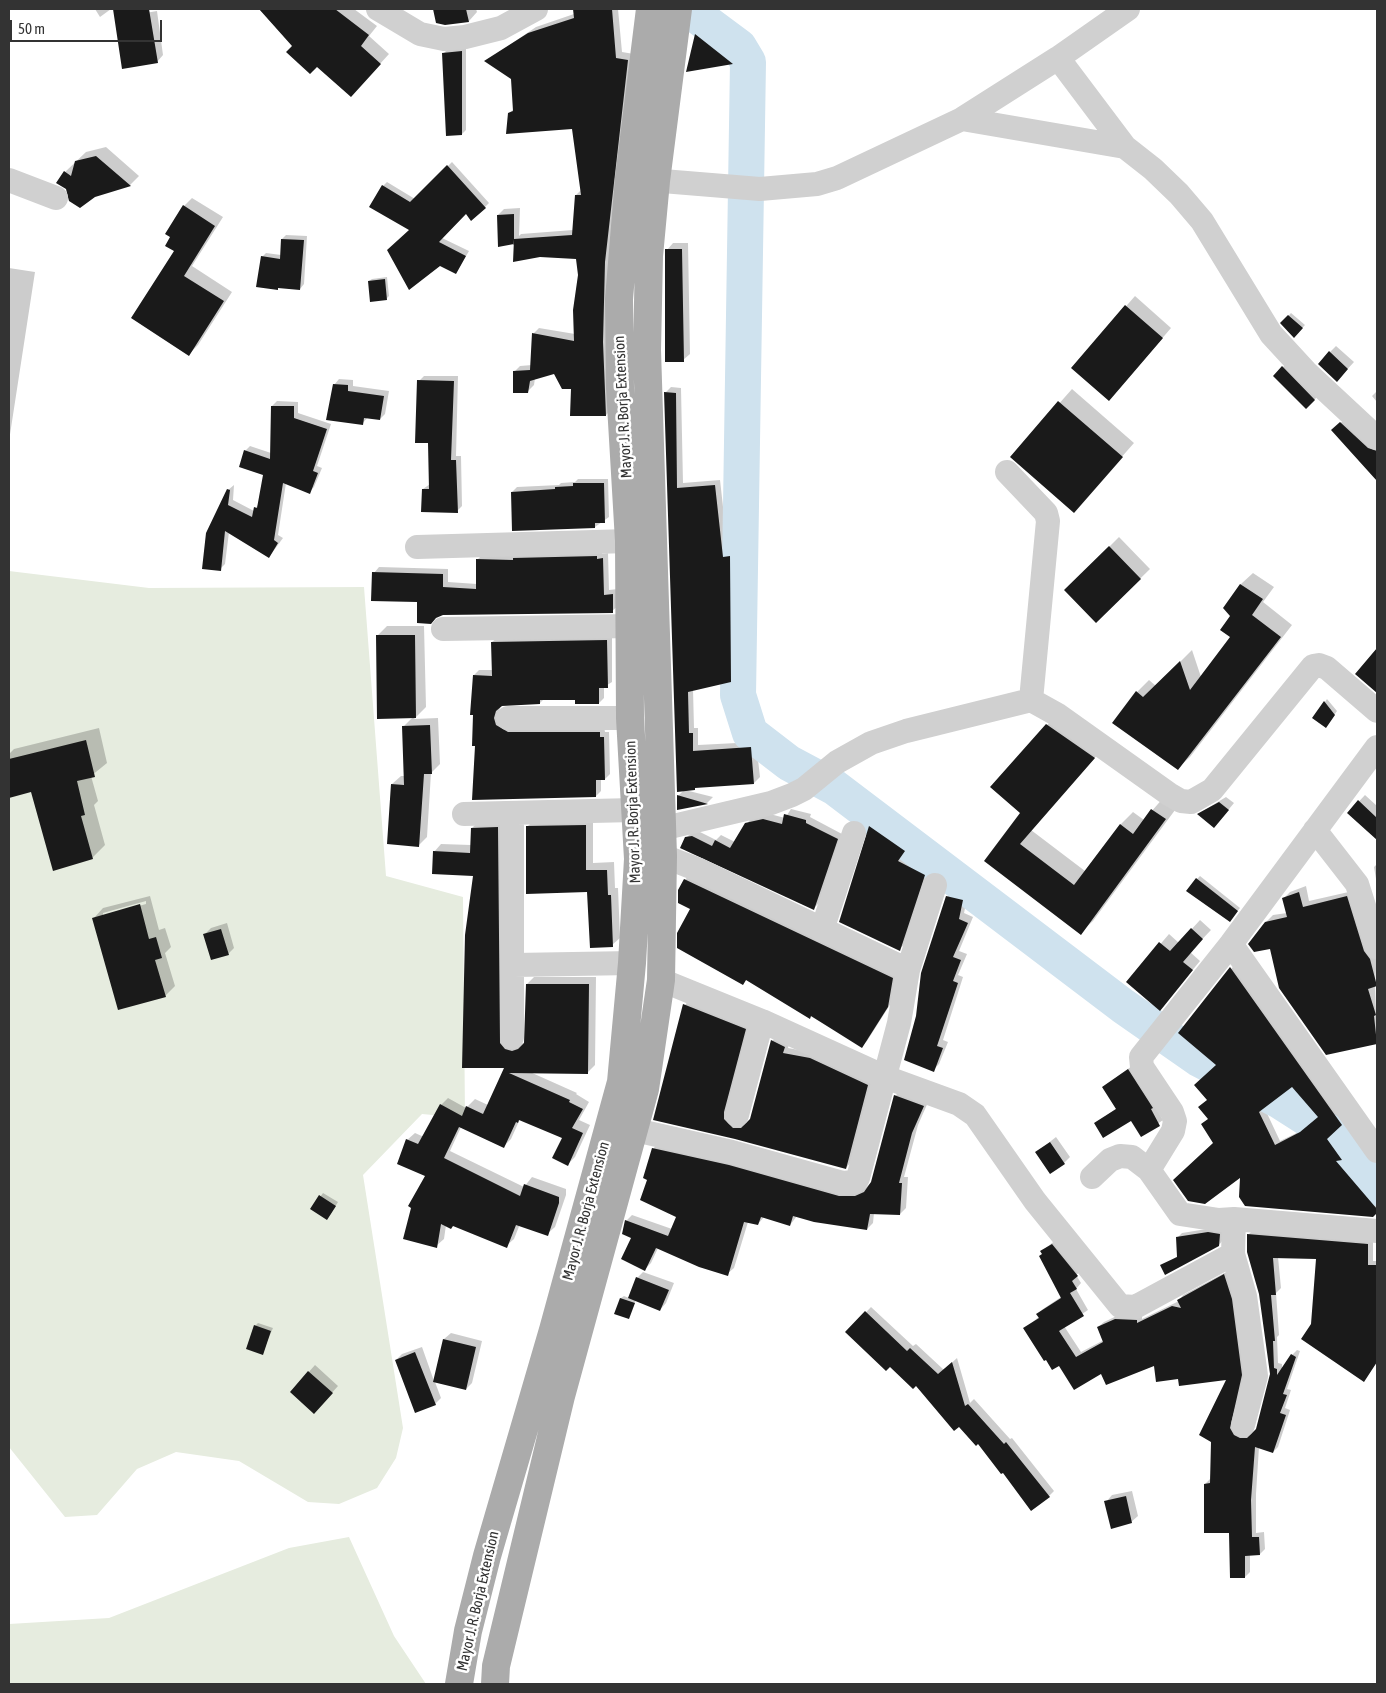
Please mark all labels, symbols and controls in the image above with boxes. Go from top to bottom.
scale bar [12,10,165,42]
text: 50 m [18,20,45,37]
street label: Mayor J. R. Borja Extension [610,335,636,479]
street label: Mayor J. R. Borja Extension [622,740,644,884]
street label: Mayor J. R. Borja Extension [559,1140,613,1282]
street label: Mayor J. R. Borja Extension [453,1529,503,1673]

